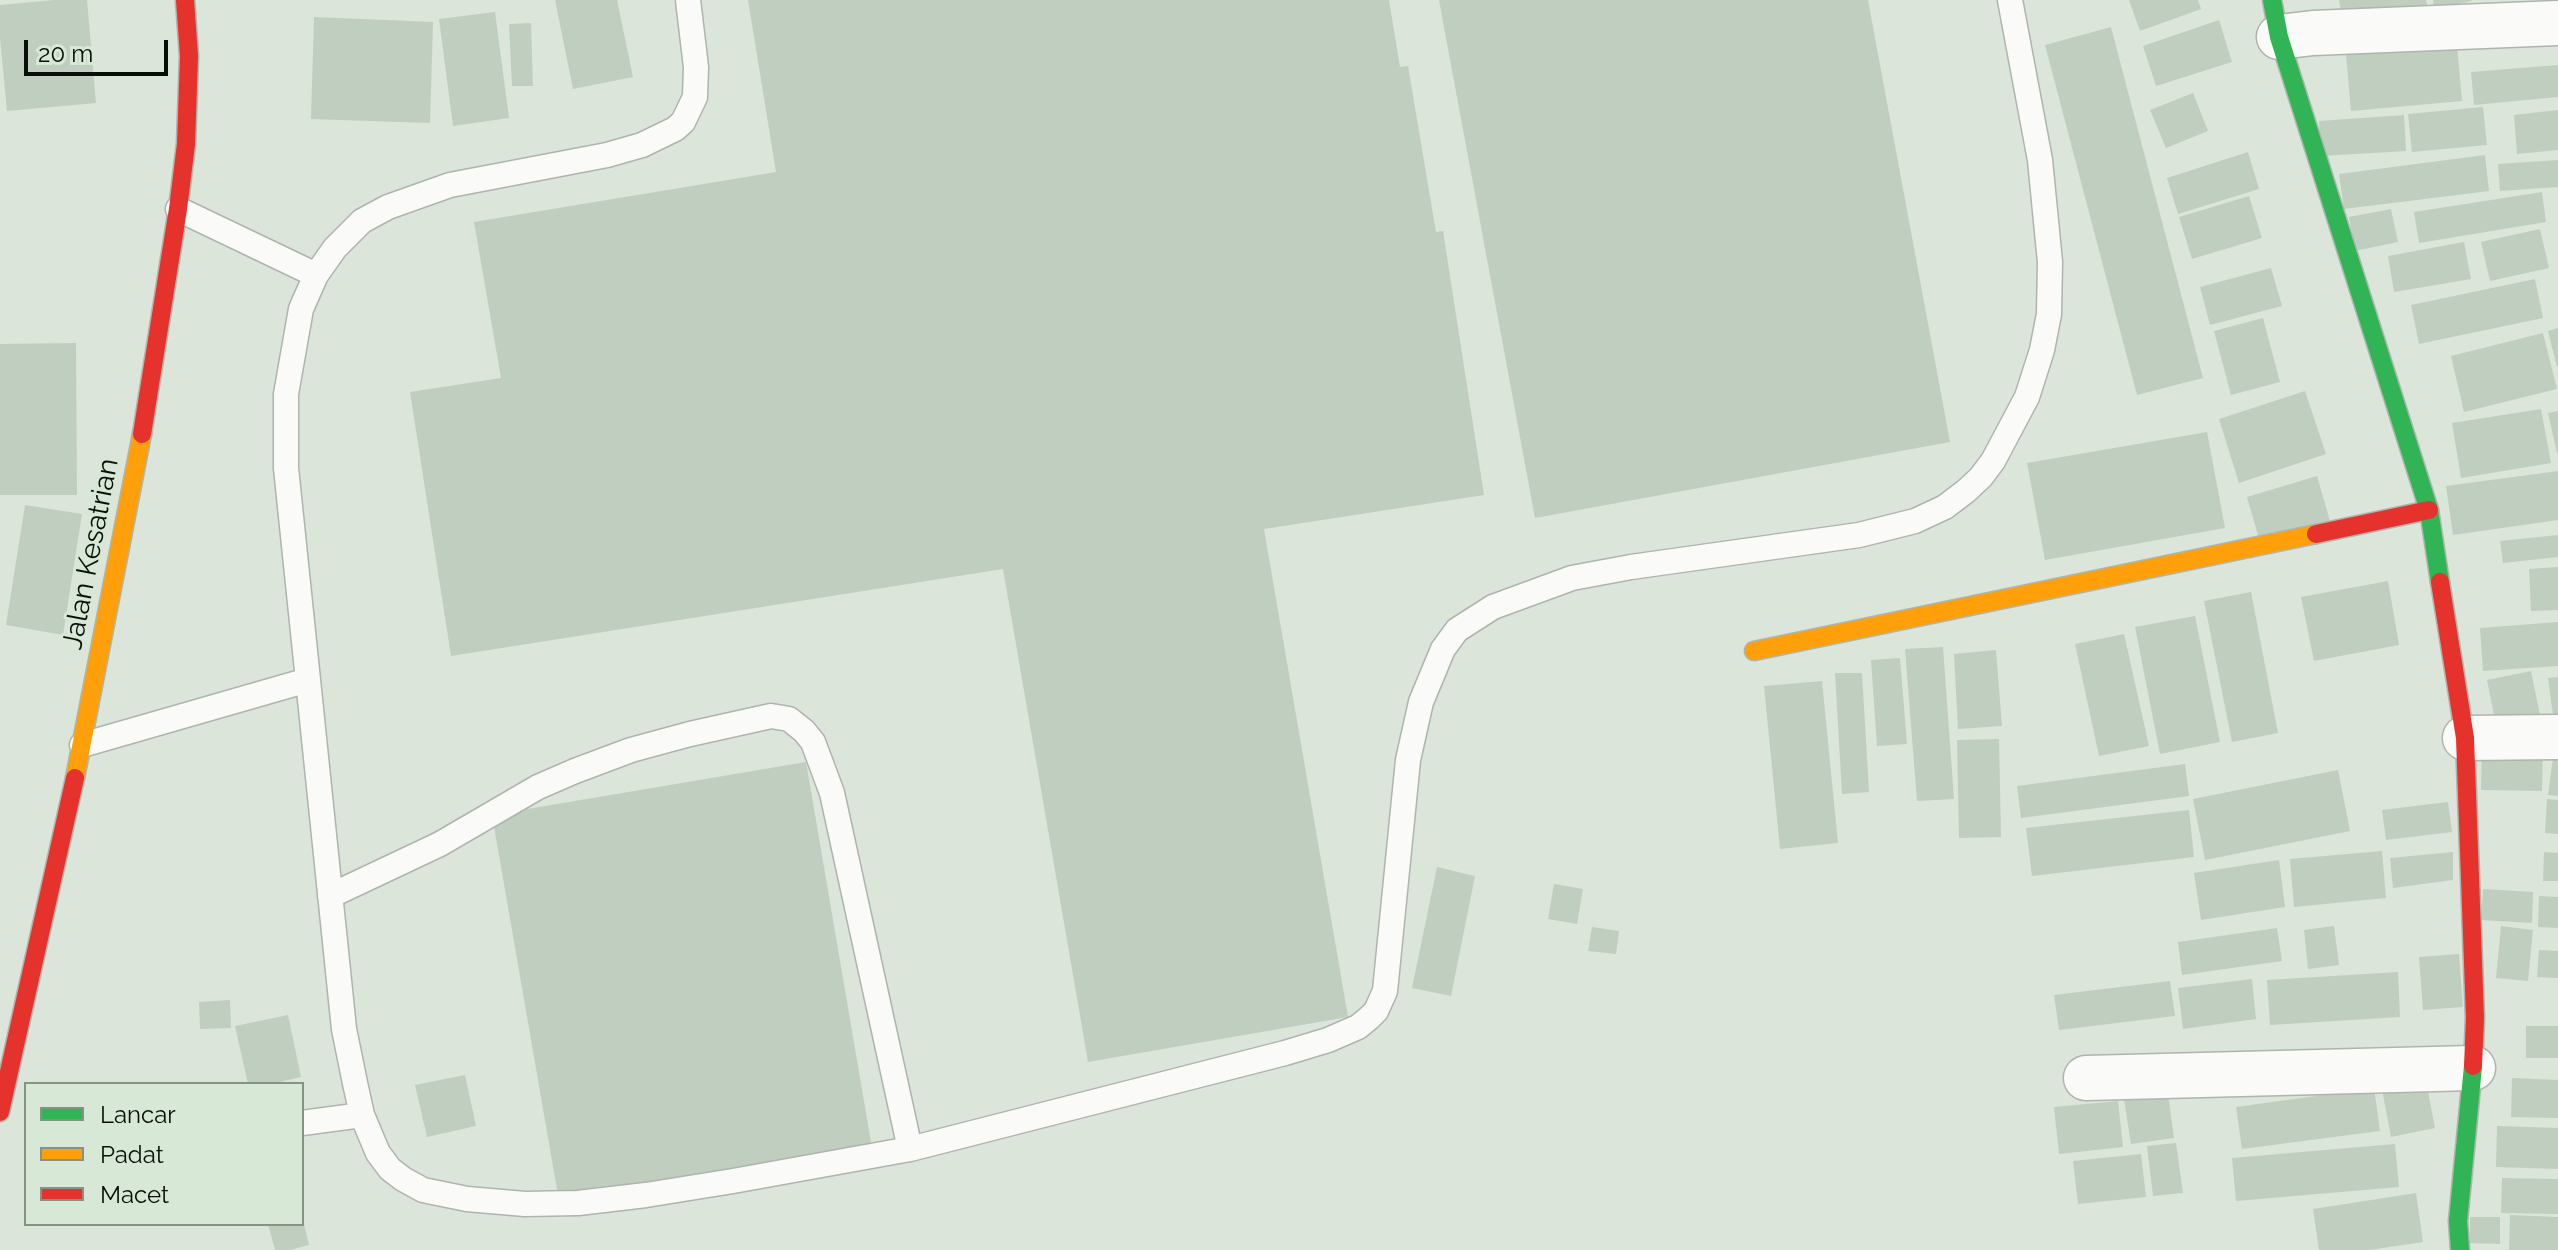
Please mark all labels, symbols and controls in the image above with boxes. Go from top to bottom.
scale bar [28,24,172,74]
text: 20 m [38,39,93,68]
street label: Jalan Kesatrian [56,456,126,652]
legend [24,1082,304,1226]
text: Lancar [100,1100,176,1129]
text: Padat [100,1140,164,1169]
text: Macet [100,1180,169,1209]

